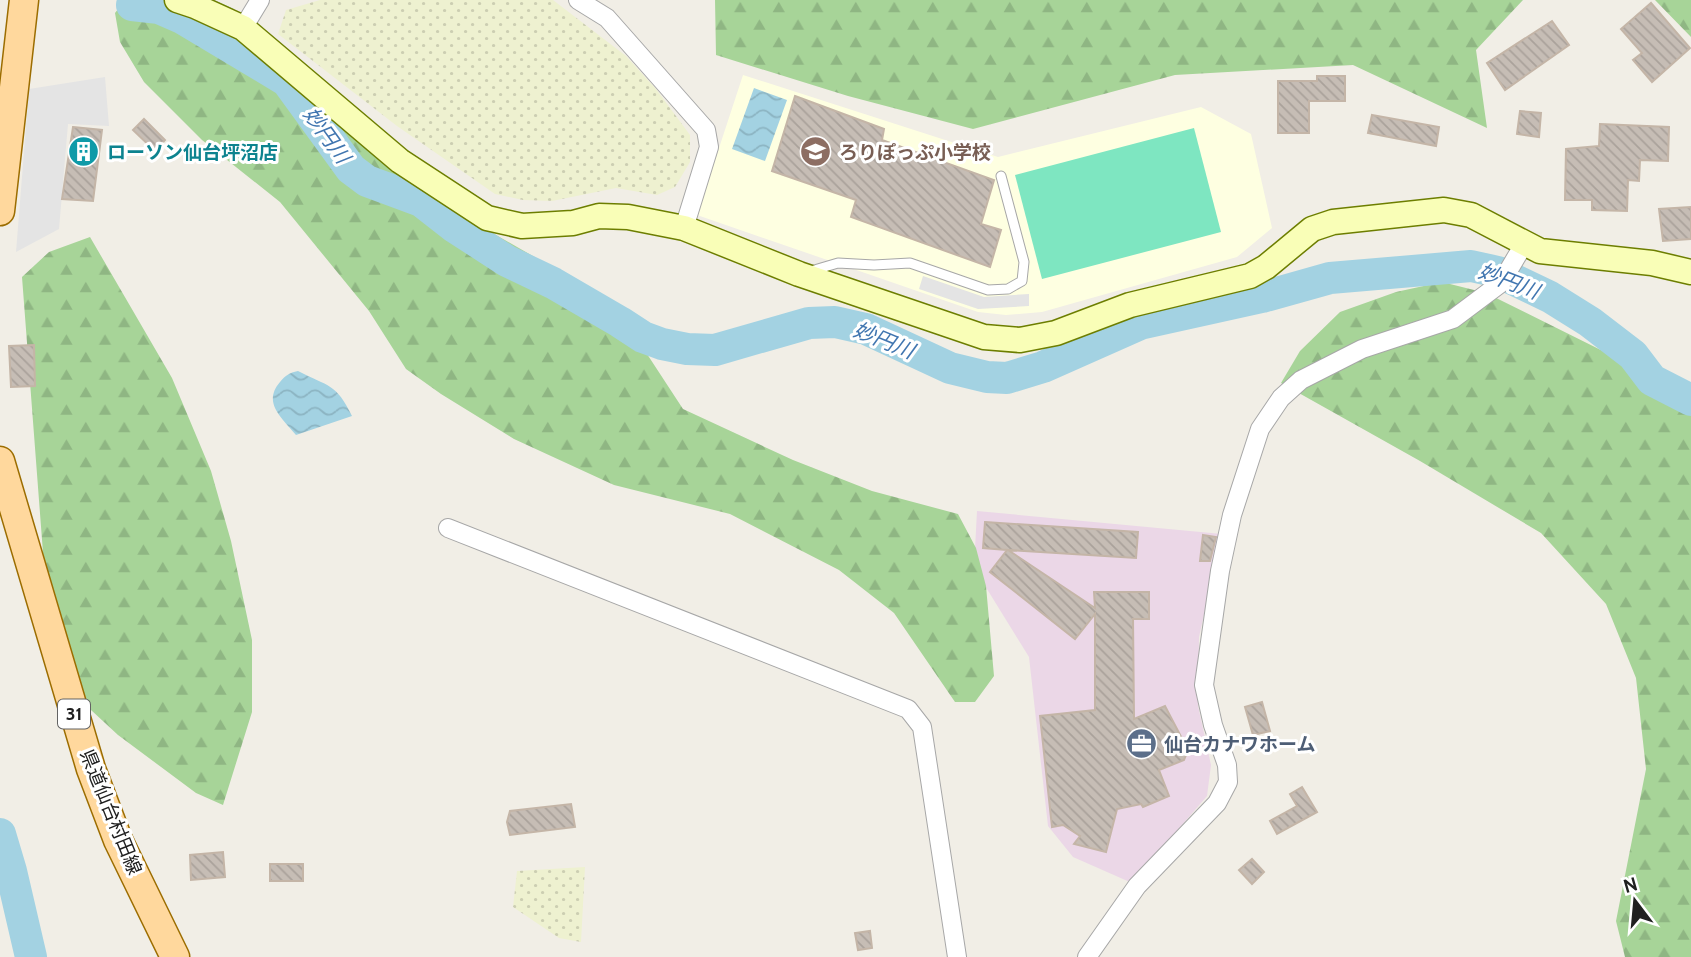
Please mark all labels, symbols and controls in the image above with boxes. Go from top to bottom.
water label: 妙円川 [298,102,357,169]
building icon: ローソン仙台坪沼店 [67,135,101,169]
school or university icon: ろりぽっぷ小学校 [799,135,833,169]
place label: ローソン仙台坪沼店 [107,141,278,164]
place label: ろりぽっぷ小学校 [839,141,991,164]
water label: 妙円川 [1475,258,1545,305]
water label: 妙円川 [850,317,920,364]
road number: 31 [58,700,90,728]
office icon: 仙台カナワホーム [1124,727,1158,761]
place label: 仙台カナワホーム [1164,733,1315,756]
street label: 県道仙台村田線 [75,746,147,878]
north arrow [1600,866,1670,936]
text: N [1621,872,1640,898]

